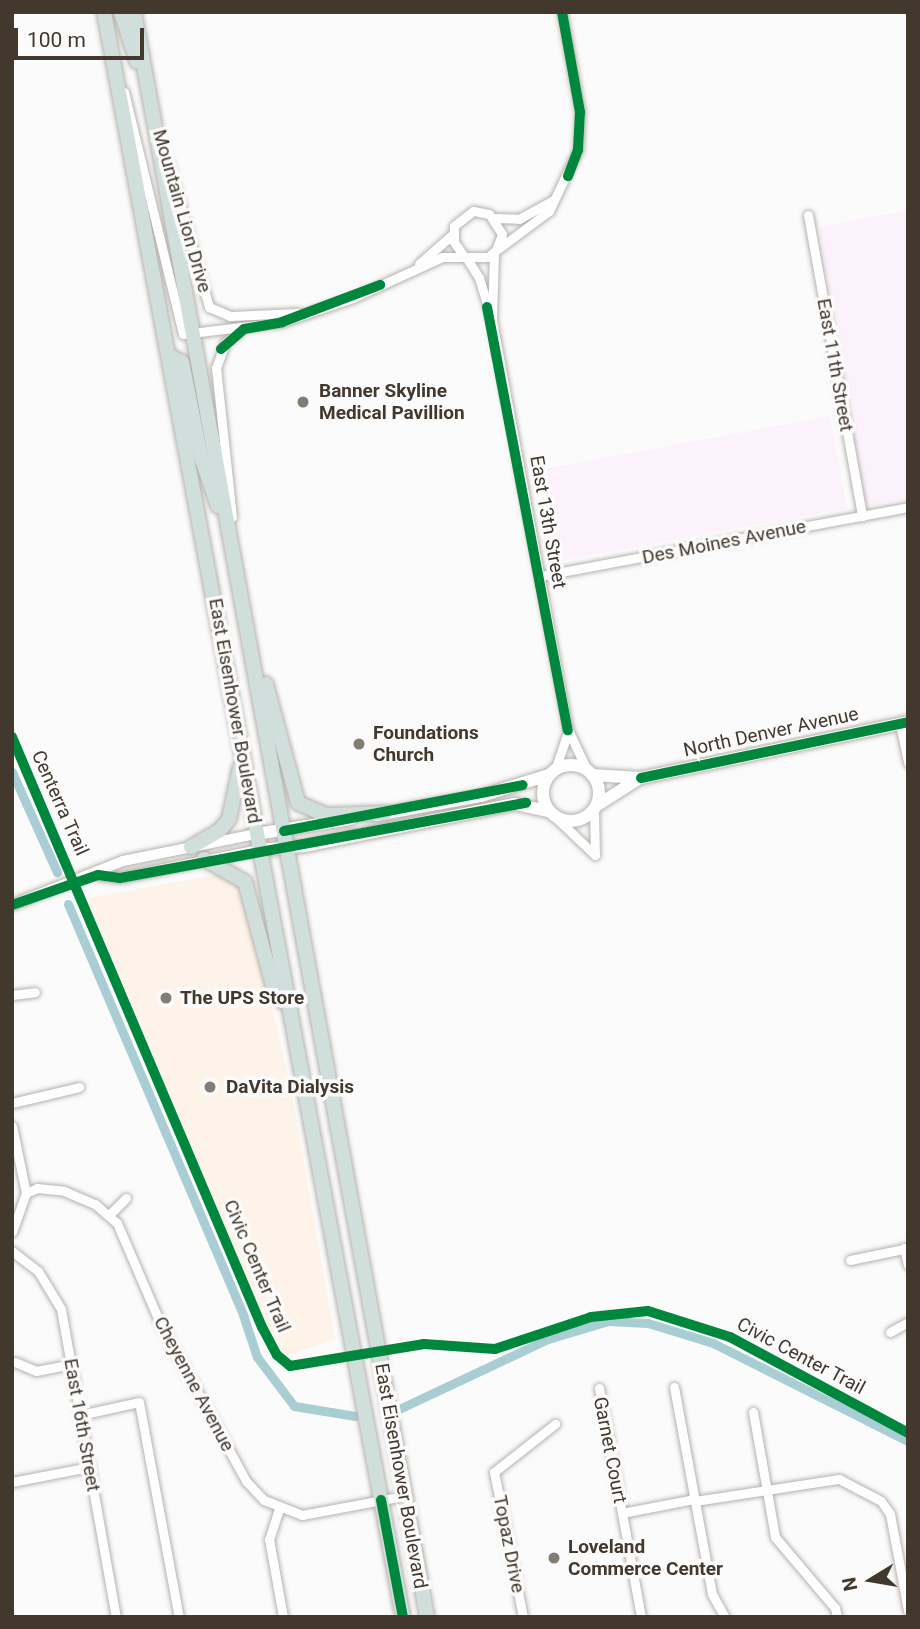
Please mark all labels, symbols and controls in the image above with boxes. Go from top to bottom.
scale bar [18,14,147,58]
text: 100 m [27,28,86,52]
street label: Mountain Lion Drive [148,127,216,295]
street label: East 11th Street [812,297,858,433]
place label: Banner Skyline Medical Pavillion [319,380,465,424]
marker: Banner Skyline Medical Pavillion [293,392,313,412]
street label: East 13th Street [525,454,571,590]
street label: Des Moines Avenue [640,515,808,569]
street label: East Eisenhower Boulevard [204,596,266,826]
street label: North Denver Avenue [681,702,861,762]
place label: Foundations Church [373,722,479,766]
marker: Foundations Church [351,736,367,752]
street label: Centerra Trail [27,747,93,859]
place label: The UPS Store [180,987,304,1009]
marker: The UPS Store [158,990,174,1006]
place label: DaVita Dialysis [226,1076,354,1098]
marker: DaVita Dialysis [200,1077,220,1097]
street label: Civic Center Trail [219,1196,295,1336]
street label: Cheyenne Avenue [149,1313,239,1455]
street label: Civic Center Trail [733,1313,869,1399]
street label: East 16th Street [59,1357,105,1493]
street label: East Eisenhower Boulevard [370,1361,432,1591]
street label: Garnet Court [589,1395,631,1505]
street label: Topaz Drive [488,1493,530,1595]
place label: Loveland Commerce Center [568,1536,723,1580]
north arrow [836,1545,906,1615]
marker: Loveland Commerce Center [546,1550,562,1566]
text: N [837,1575,862,1593]

